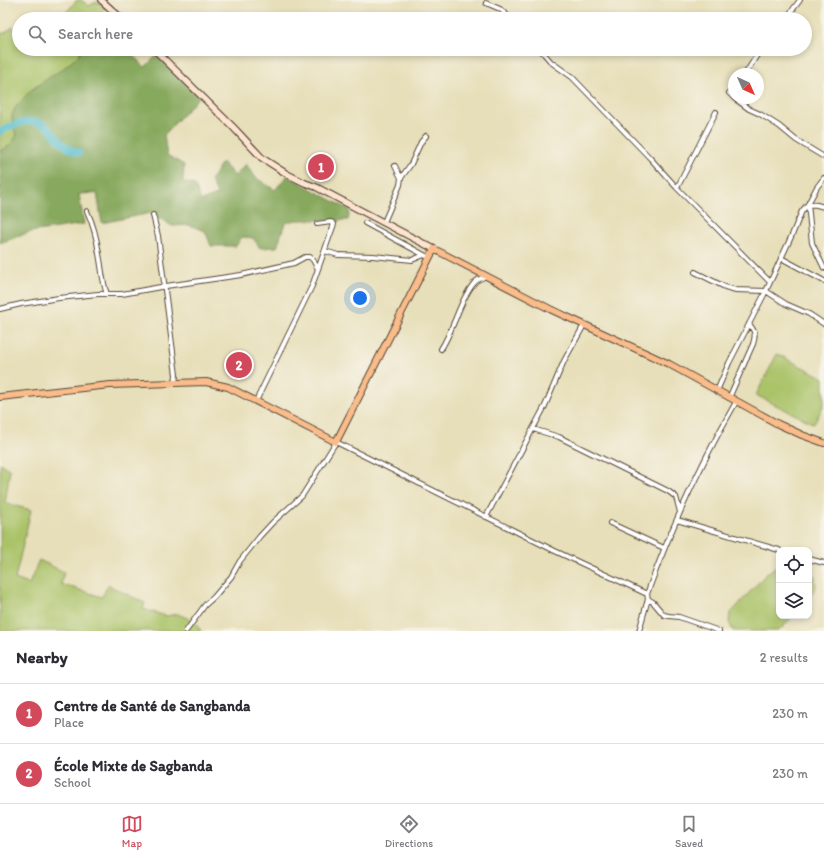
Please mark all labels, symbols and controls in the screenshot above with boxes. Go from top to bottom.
search box [12,12,812,56]
icon: search [26,23,48,45]
text: Search here [58,25,133,43]
north arrow [728,68,764,104]
pin: 1 [308,152,334,182]
your location [350,288,370,308]
pin: 2 [226,350,252,380]
map controls [776,547,812,619]
button: locate [776,547,812,583]
button: layers [776,583,812,619]
text: Nearby [16,647,68,667]
text: 2 results [760,650,808,665]
text: Centre de Santé de Sangbanda [54,697,250,715]
text: 1 [26,706,32,721]
text: 230 m [772,706,808,721]
text: Place [54,715,84,730]
text: École Mixte de Sagbanda [54,757,213,775]
text: 2 [26,766,32,781]
text: 230 m [772,766,808,781]
text: School [54,775,91,790]
tab: Map [121,813,143,850]
tab: Directions [385,813,433,850]
tab: Saved [675,813,703,850]

